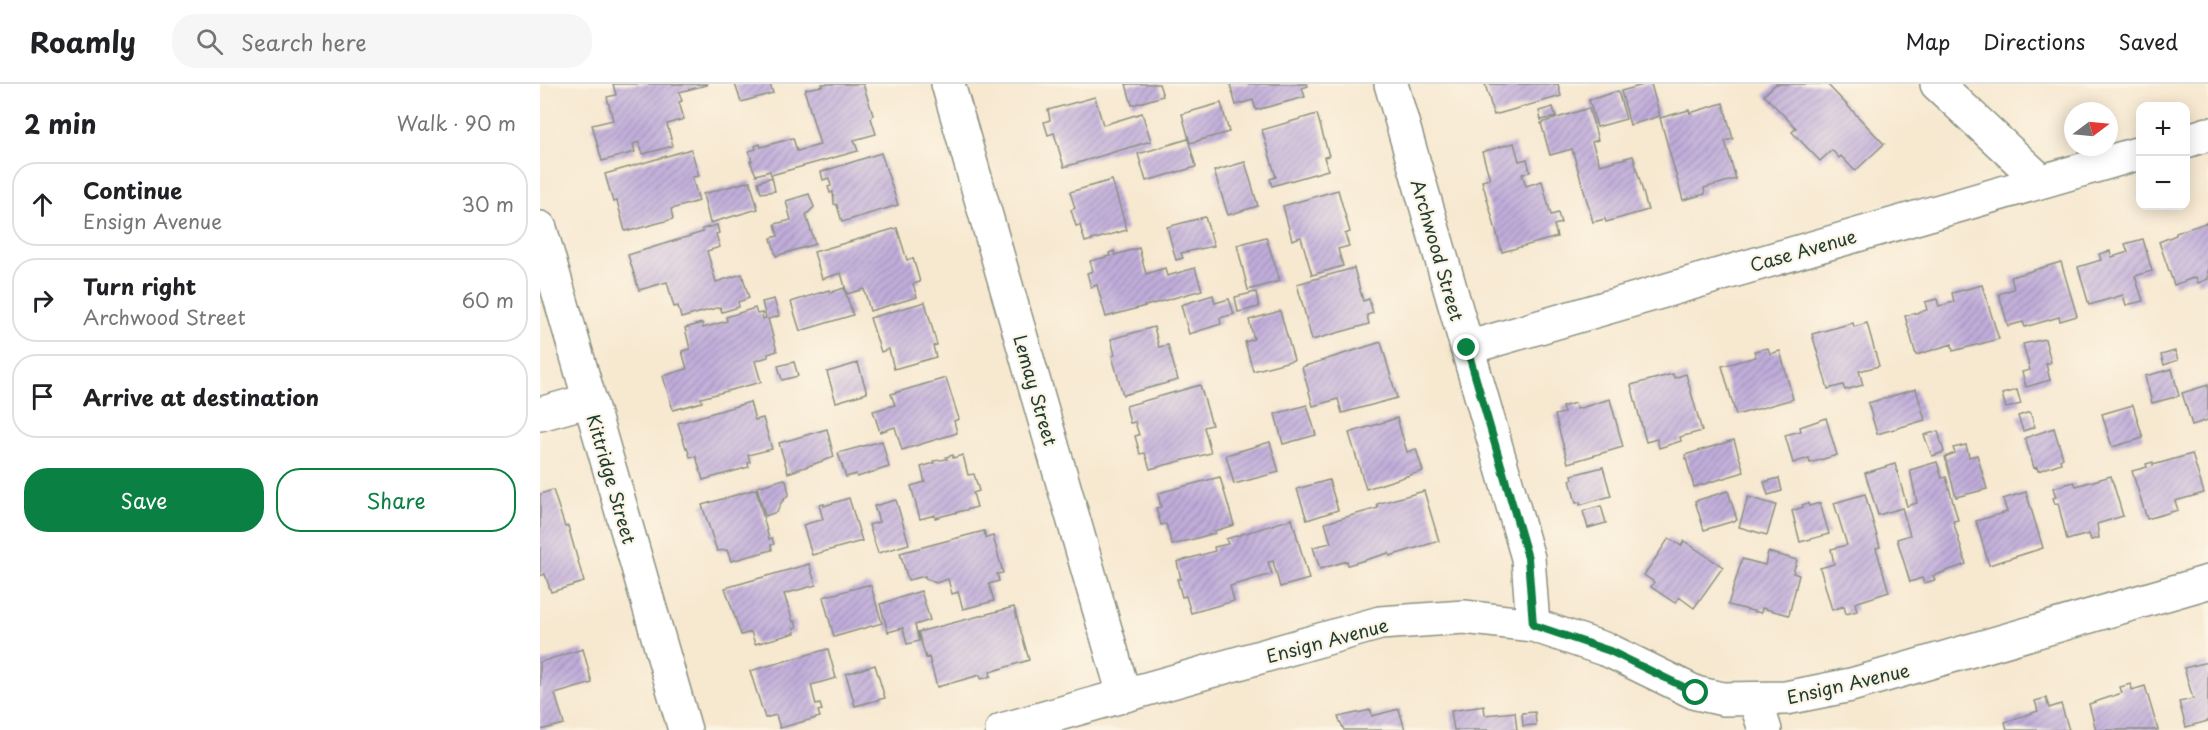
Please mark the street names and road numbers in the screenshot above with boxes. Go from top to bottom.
street label: Archwood Street [1405,176,1471,324]
street label: Case Avenue [1747,222,1860,278]
street label: Lemay Street [1007,331,1065,449]
street label: Kittridge Street [581,411,643,547]
street label: Ensign Avenue [1263,611,1391,669]
street label: Ensign Avenue [1784,656,1912,710]

